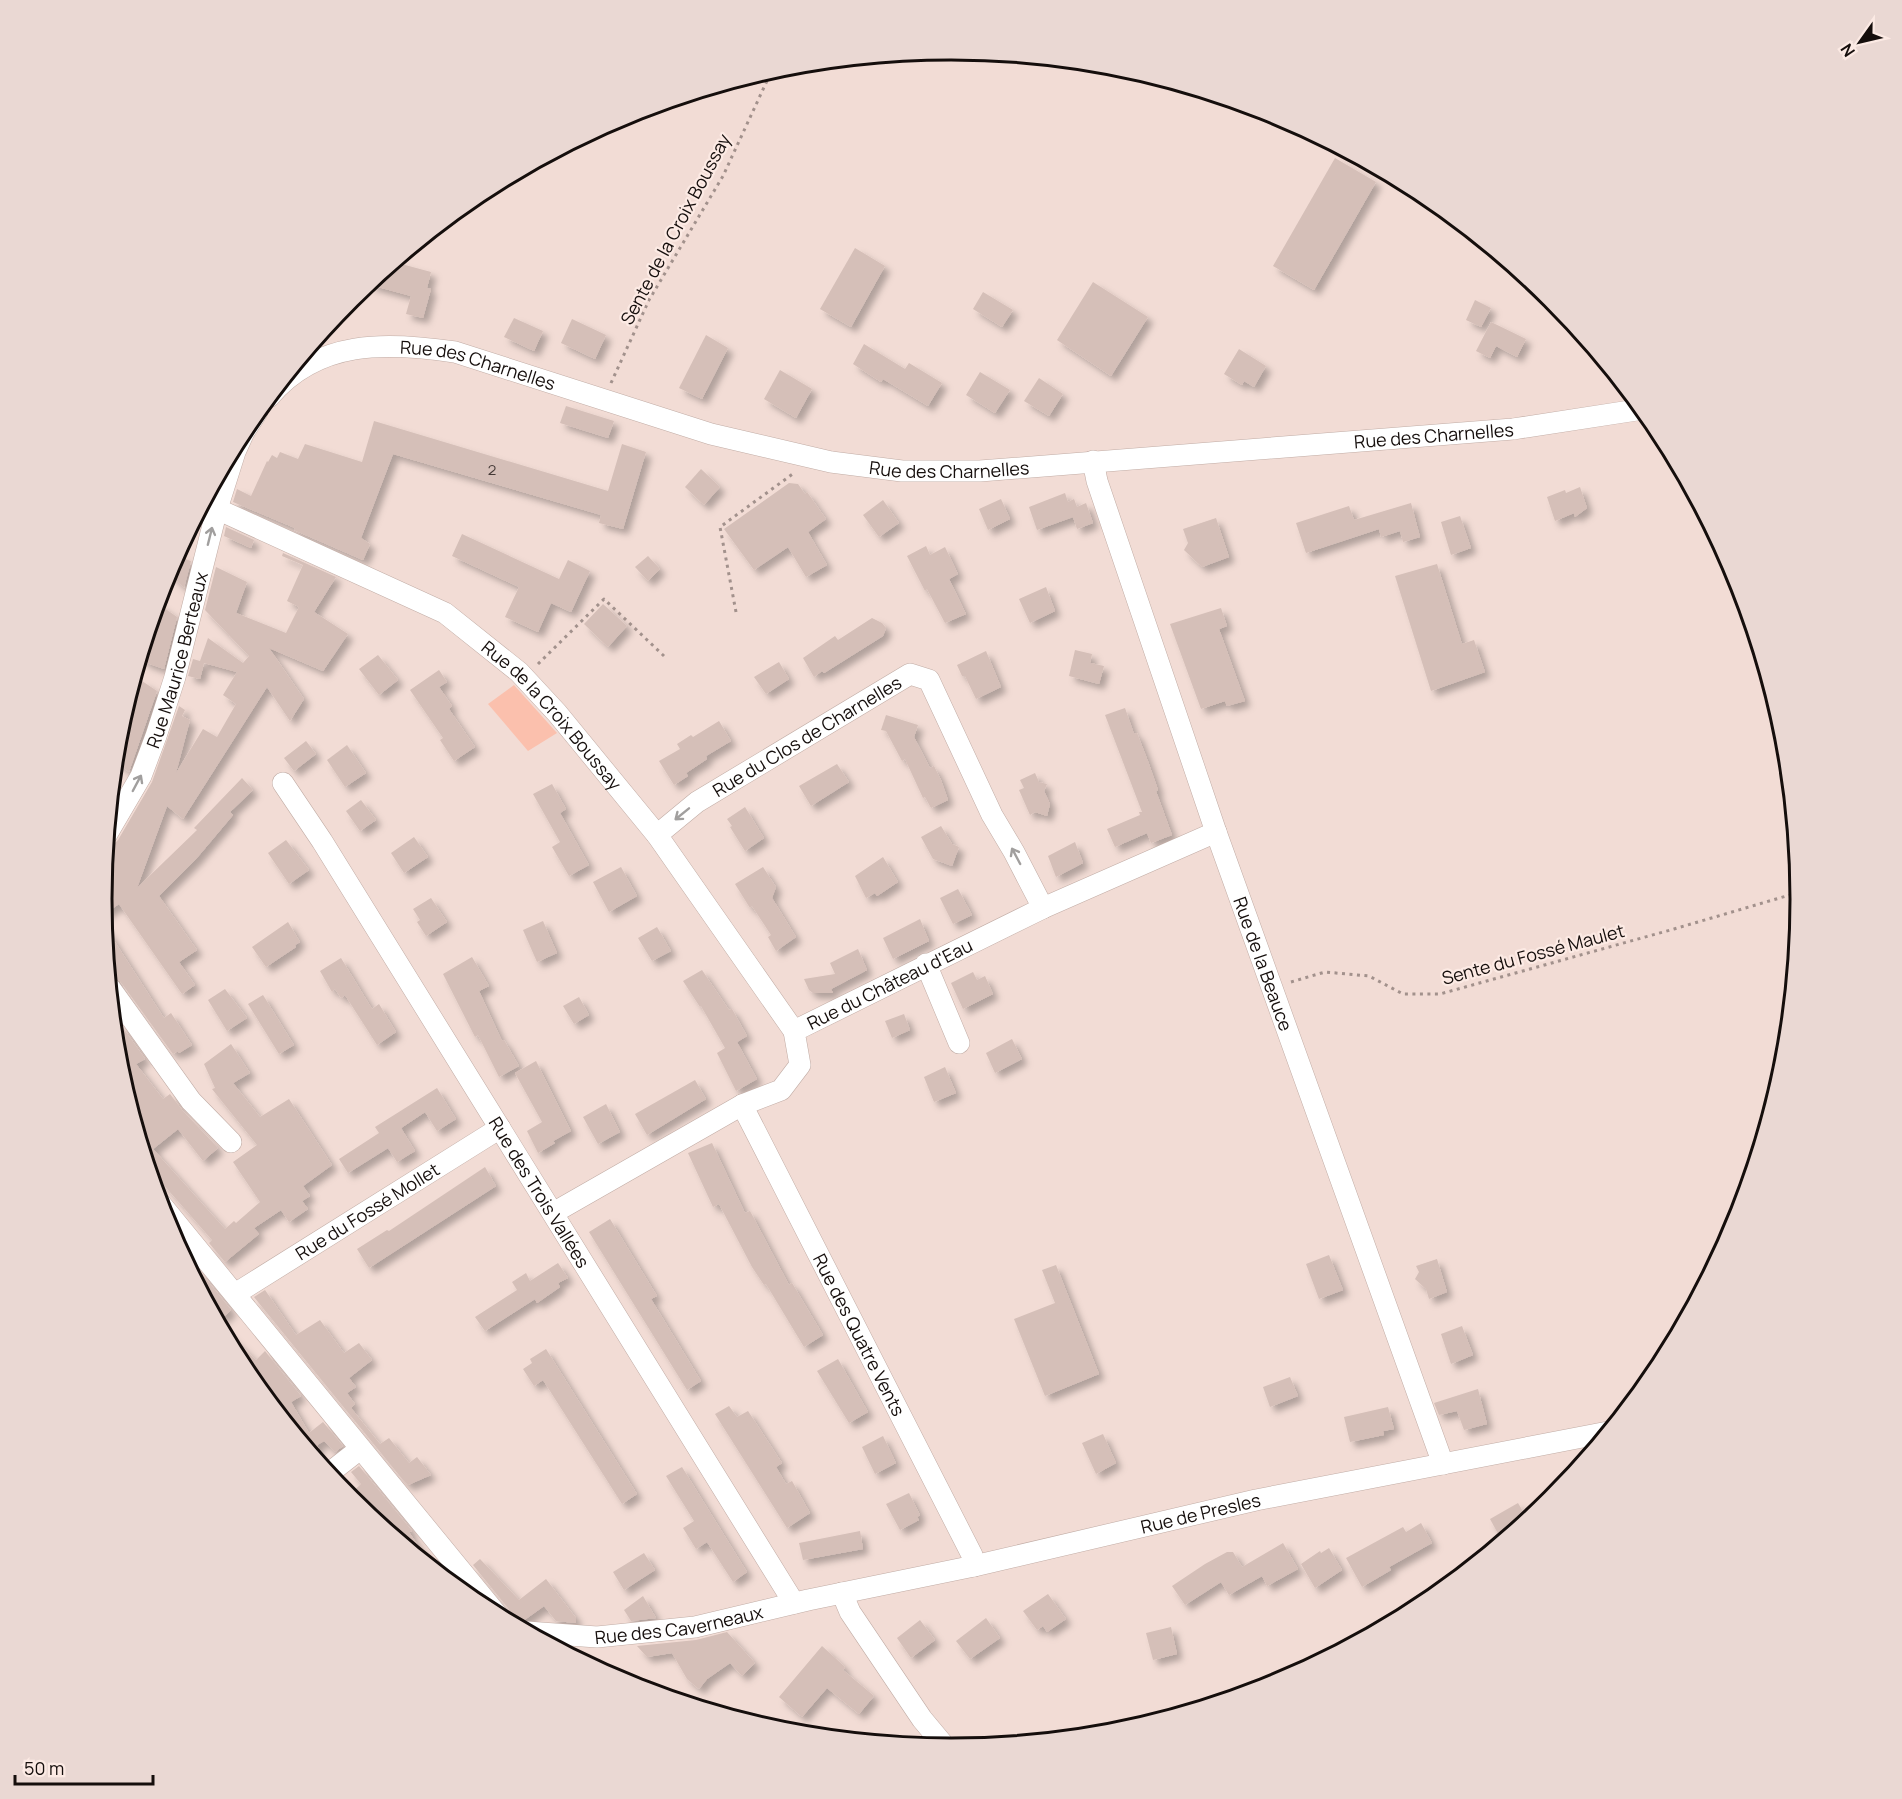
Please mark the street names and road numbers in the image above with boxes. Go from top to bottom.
street label: Sente de la Croix Boussay [614,129,736,329]
street label: Rue des Charnelles [400,334,559,395]
street label: Rue des Charnelles [1353,417,1515,453]
street label: Rue des Charnelles [868,455,1030,483]
street label: Rue Maurice Berteaux [141,569,213,751]
street label: Rue de la Croix Boussay [477,635,627,795]
street label: Rue du Clos de Charnelles [708,670,906,802]
street label: Rue de la Beauce [1228,893,1298,1034]
street label: Sente du Fossé Maulet [1439,918,1627,990]
street label: Rue du Château d'Eau [803,933,976,1035]
street label: Rue des Trois Vallées [484,1112,595,1272]
street label: Rue du Fossé Mollet [291,1157,444,1265]
street label: Rue des Quatre Vents [808,1249,911,1420]
street label: Rue de Presles [1138,1487,1263,1539]
street label: Rue des Caverneaux [594,1599,766,1649]

